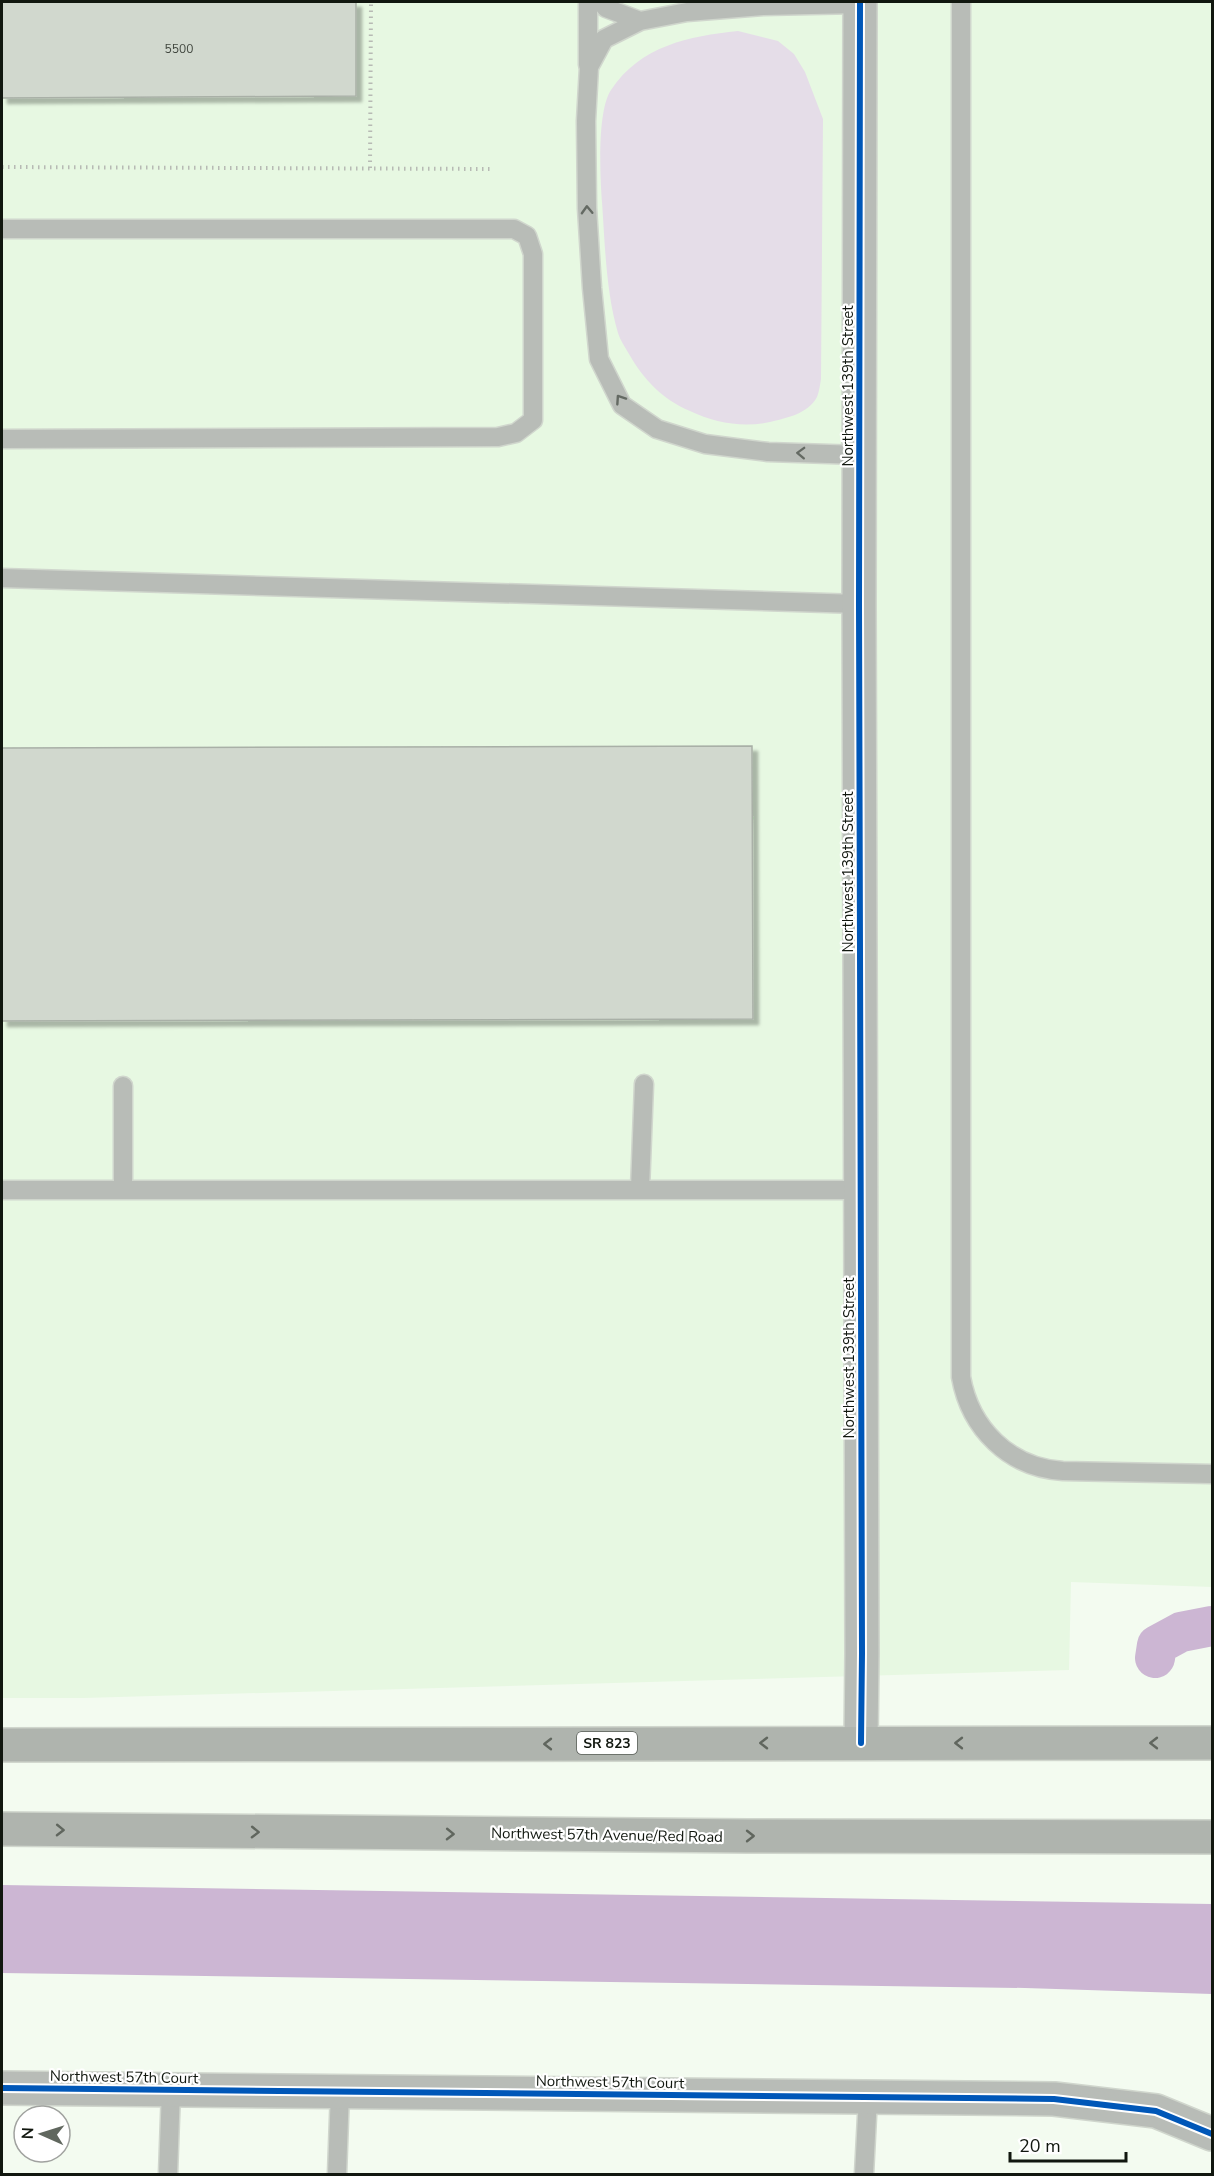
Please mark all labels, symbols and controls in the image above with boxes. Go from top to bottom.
house number: 5500 [165,41,193,57]
one-way arrow [581,206,594,215]
street label: Northwest 139th Street [838,305,858,467]
one-way arrow [617,395,628,406]
one-way arrow [797,447,806,459]
street label: Northwest 139th Street [838,791,858,953]
street label: Northwest 139th Street [839,1277,859,1439]
road number: SR 823 [577,1732,637,1754]
one-way arrow [544,1737,553,1750]
one-way arrow [760,1737,769,1749]
one-way arrow [955,1737,964,1749]
one-way arrow [1150,1737,1159,1749]
street label: Northwest 57th Avenue/Red Road [491,1823,723,1847]
one-way arrow [55,1824,64,1836]
one-way arrow [250,1826,259,1838]
one-way arrow [445,1828,454,1840]
one-way arrow [745,1830,754,1842]
street label: Northwest 57th Court [50,2066,199,2088]
street label: Northwest 57th Court [536,2071,685,2093]
north arrow [12,2104,72,2164]
scale bar [1010,2125,1126,2163]
text: N [17,2127,39,2140]
text: 20 m [1019,2134,1061,2158]

